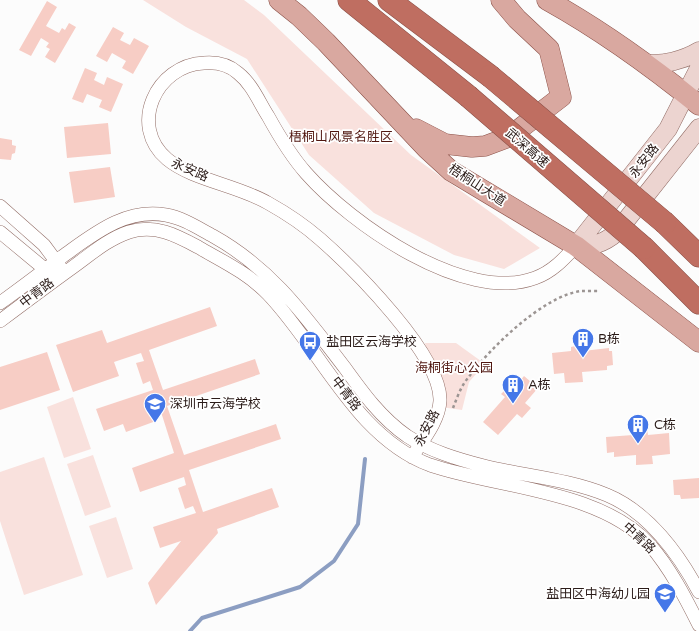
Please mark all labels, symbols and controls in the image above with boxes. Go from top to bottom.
street label: 武深高速 [502,125,552,171]
park label: 梧桐山风景名胜区 [289,129,393,145]
street label: 永安路 [626,141,662,181]
street label: 永安路 [169,155,211,185]
street label: 梧桐山大道 [445,161,509,209]
street label: 中青路 [17,275,57,311]
building icon: B栋 [570,326,596,359]
bus stop icon: 盐田区云海学校 [297,329,323,362]
place label: B栋 [598,331,620,347]
place label: 盐田区云海学校 [326,334,417,350]
park label: 海桐街心公园 [415,360,493,376]
building icon: A栋 [500,372,526,405]
street label: 中青路 [328,374,364,414]
place label: A栋 [528,377,551,393]
school or university icon: 深圳市云海学校 [142,391,168,424]
place label: 深圳市云海学校 [170,396,261,412]
street label: 永安路 [411,407,443,449]
building icon: C栋 [625,412,651,445]
place label: C栋 [654,417,676,433]
street label: 中青路 [619,519,659,557]
school or university icon: 盐田区中海幼儿园 [652,581,678,614]
place label: 盐田区中海幼儿园 [546,586,650,602]

